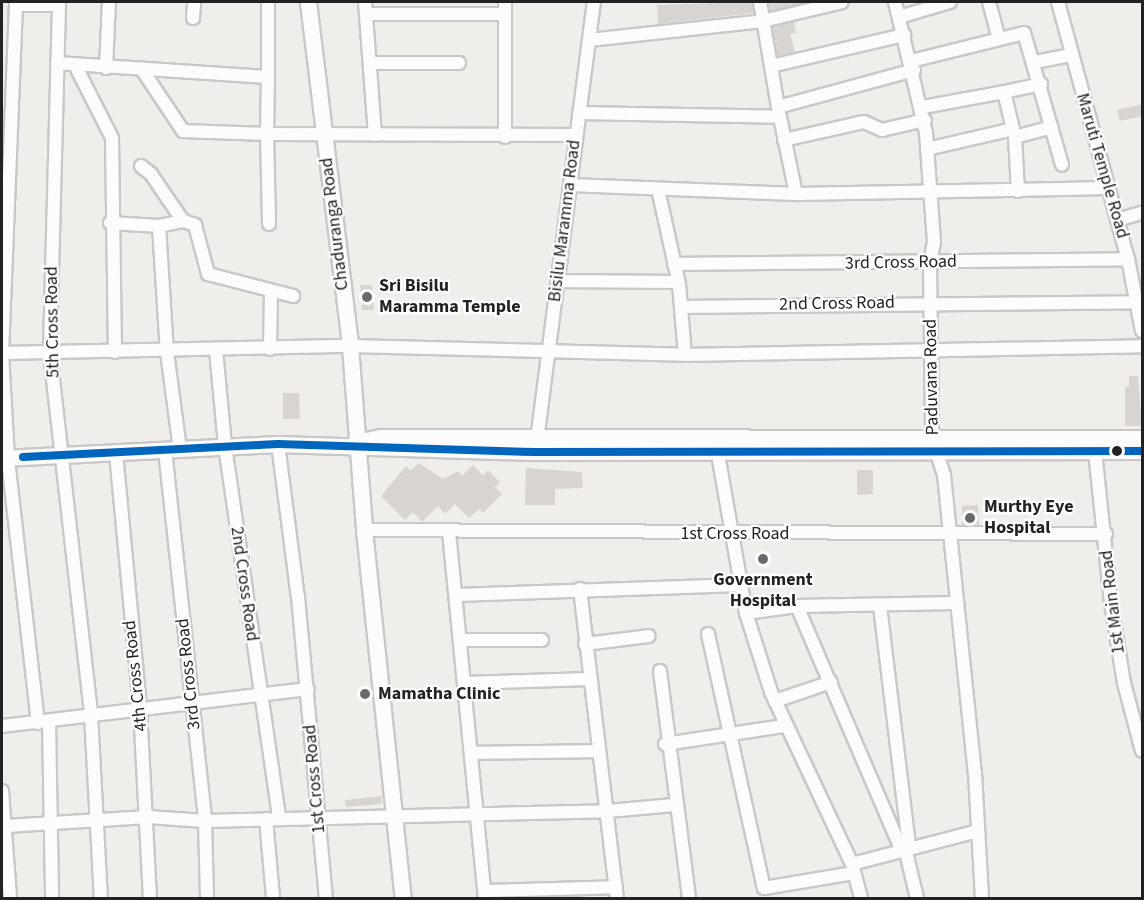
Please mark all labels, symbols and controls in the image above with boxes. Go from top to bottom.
street label: Maruti Temple Road [1071,91,1133,241]
street label: Bisilu Maramma Road [544,139,586,303]
street label: Chaduranga Road [316,156,354,292]
street label: 3rd Cross Road [845,251,957,275]
street label: 5th Cross Road [41,266,65,378]
place label: Sri Bisilu Maramma Temple [379,276,520,318]
marker: Sri Bisilu Maramma Temple [360,290,374,304]
street label: 2nd Cross Road [779,292,895,316]
street label: Paduvana Road [920,319,944,435]
unlabelled marker [1111,445,1123,457]
place label: Murthy Eye Hospital [984,497,1073,540]
marker: Murthy Eye Hospital [961,509,979,527]
street label: 1st Cross Road [680,523,790,545]
street label: 2nd Cross Road [225,525,263,643]
street label: 1st Main Road [1096,549,1130,655]
marker: Government Hospital [754,550,772,568]
place label: Government Hospital [713,570,813,612]
street label: 3rd Cross Road [172,617,206,731]
street label: 4th Cross Road [119,619,153,733]
place label: Mamatha Clinic [378,683,500,705]
marker: Mamatha Clinic [356,685,374,703]
street label: 1st Cross Road [299,724,331,834]

